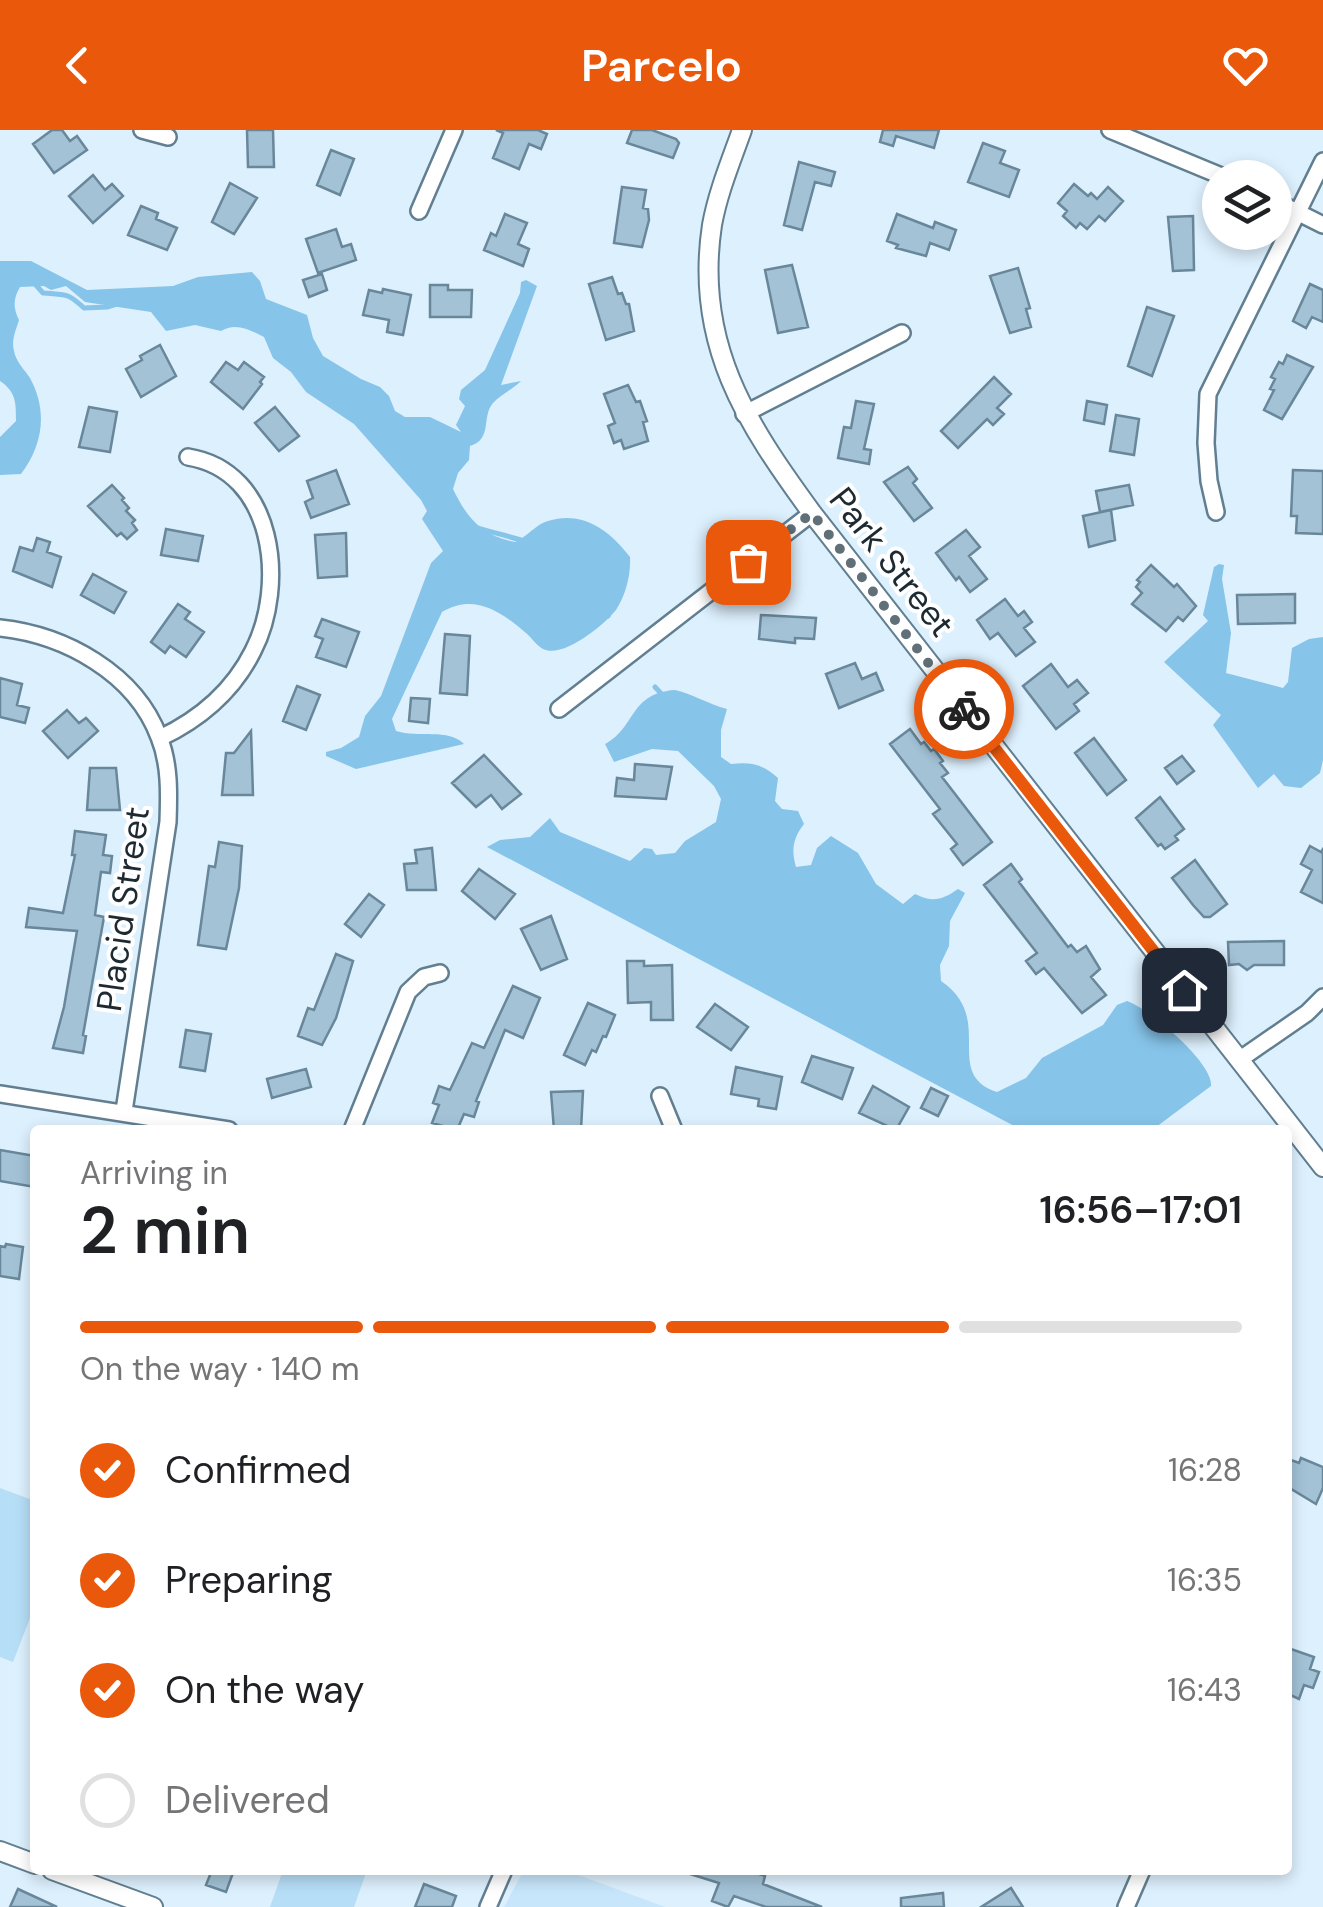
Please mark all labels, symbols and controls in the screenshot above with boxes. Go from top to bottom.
text: Parcelo [581,36,742,95]
icon: back [50,38,105,93]
icon: heart [1218,38,1273,93]
map controls [1202,160,1292,250]
button: layers [1202,160,1292,250]
street label: Park Street [819,478,965,646]
pin [706,520,791,605]
icon: bag [721,535,776,590]
courier [914,659,1014,759]
icon: bike [937,682,992,737]
street label: Placid Street [86,804,160,1014]
pin [1142,948,1227,1033]
icon: home [1157,963,1212,1018]
text: Arriving in [80,1152,228,1194]
text: 16:56–17:01 [1040,1185,1242,1235]
text: 2 min [80,1189,250,1273]
text: On the way · 140 m [80,1348,360,1390]
icon: check [80,1443,135,1498]
text: Confirmed [165,1445,351,1495]
text: 16:28 [1168,1449,1242,1491]
icon: check [80,1553,135,1608]
text: Preparing [165,1555,333,1605]
text: 16:35 [1167,1559,1242,1601]
icon: check [80,1663,135,1718]
text: On the way [165,1665,364,1715]
text: 16:43 [1167,1669,1242,1711]
text: Delivered [165,1775,330,1825]

